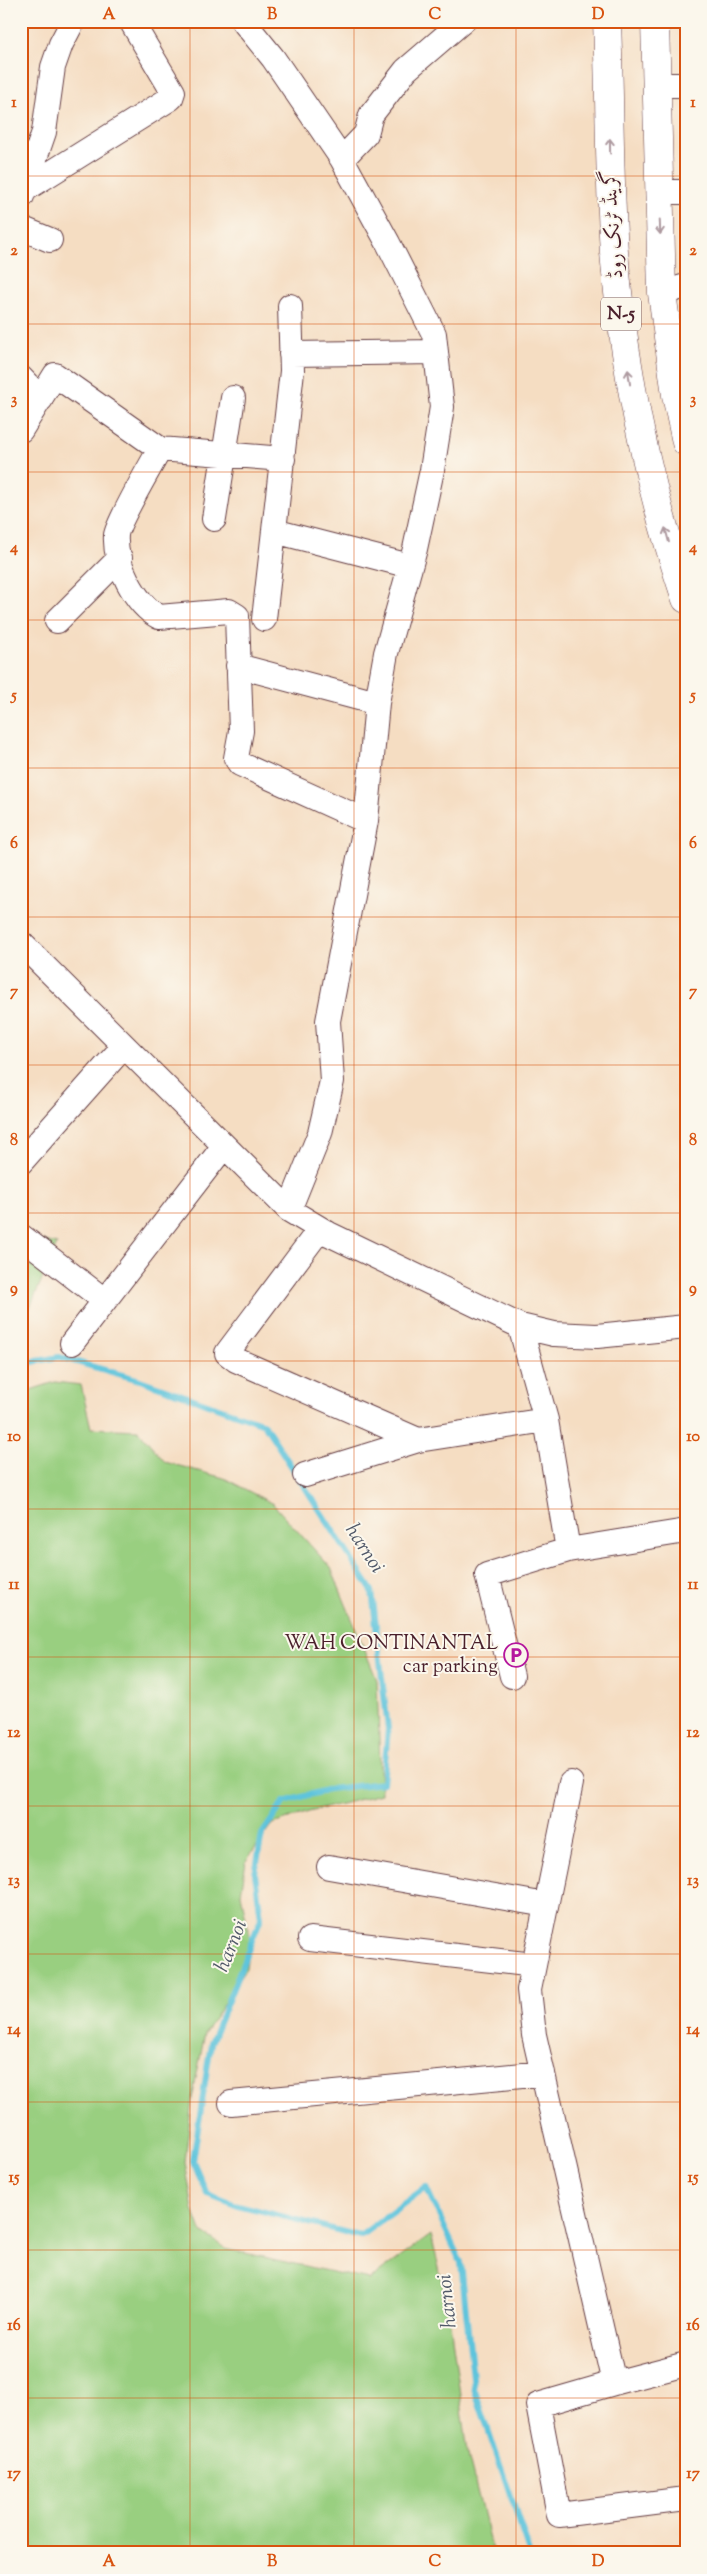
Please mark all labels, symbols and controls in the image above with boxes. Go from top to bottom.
text: A [103,4,116,27]
text: B [267,4,277,27]
text: C [429,4,442,27]
text: D [592,4,605,27]
text: 1 [11,92,17,115]
text: 1 [690,92,696,115]
one-way arrow [605,138,615,154]
street label: گرینڈ ٹرنک روڈ [595,168,632,280]
one-way arrow [655,219,664,235]
text: 2 [10,240,18,263]
text: 2 [689,240,697,263]
road number: N-5 [601,298,641,330]
one-way arrow [624,369,634,385]
text: 3 [11,389,18,412]
text: 3 [690,389,697,412]
one-way arrow [662,527,671,543]
text: 4 [9,537,18,560]
text: 4 [688,537,697,560]
text: 5 [9,685,17,708]
text: 5 [688,685,696,708]
text: 6 [10,833,18,856]
text: 6 [689,833,697,856]
text: 7 [10,981,19,1004]
text: 7 [689,981,698,1004]
text: 8 [10,1130,18,1153]
text: 8 [689,1130,697,1153]
text: 9 [10,1278,18,1301]
text: 9 [689,1278,697,1301]
text: 10 [7,1426,21,1449]
text: 10 [686,1426,700,1449]
water label: harnoi [337,1518,391,1580]
text: 11 [9,1574,20,1597]
text: 11 [688,1574,699,1597]
place label: WAH CONTINANTAL car parking [284,1630,498,1682]
parking icon: WAH CONTINANTAL car parking [503,1642,529,1668]
text: 12 [8,1722,21,1745]
text: 12 [687,1722,700,1745]
text: 13 [8,1870,20,1893]
text: 13 [687,1870,699,1893]
water label: harnoi [208,1915,256,1977]
text: 14 [7,2019,21,2042]
text: 14 [686,2019,700,2042]
text: 15 [9,2167,20,2190]
text: 15 [688,2167,699,2190]
water label: harnoi [430,2273,466,2329]
text: 16 [7,2315,21,2338]
text: 16 [686,2315,700,2338]
text: 17 [7,2463,22,2486]
text: 17 [686,2463,701,2486]
text: A [103,2551,116,2574]
text: B [267,2551,277,2574]
text: C [429,2551,442,2574]
text: D [592,2551,605,2574]

